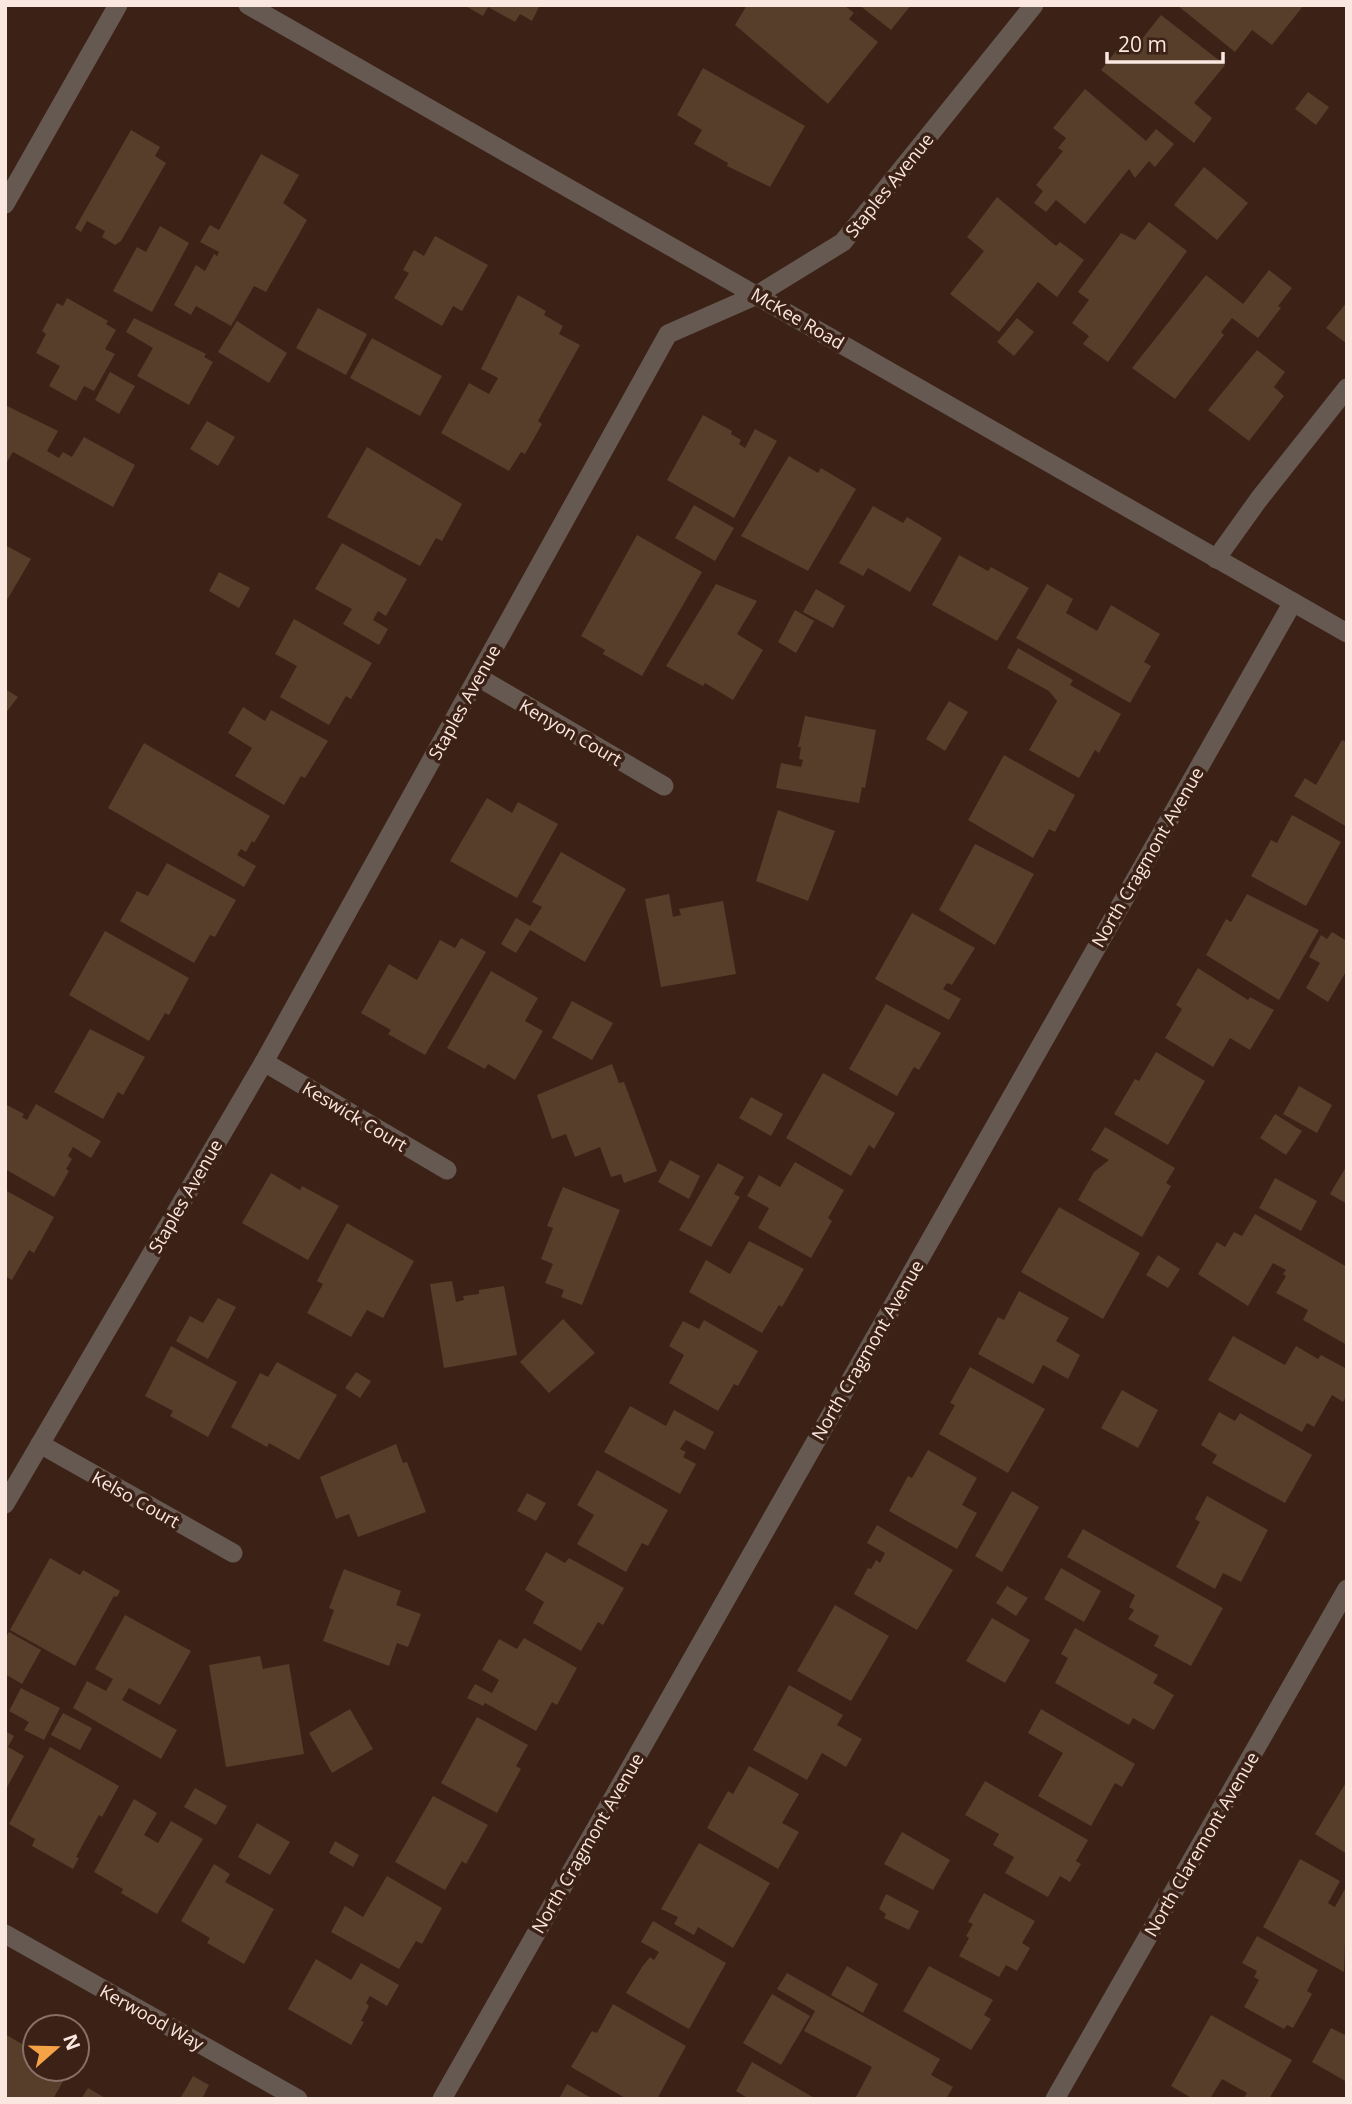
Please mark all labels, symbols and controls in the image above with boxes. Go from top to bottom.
scale bar [1107,21,1222,65]
text: 20 m [1118,30,1167,58]
street label: Staples Avenue [839,128,939,242]
street label: McKee Road [747,282,849,354]
street label: Staples Avenue [423,640,505,764]
street label: Kenyon Court [515,693,627,771]
street label: North Cragmont Avenue [1085,762,1209,952]
street label: Keswick Court [298,1075,412,1157]
street label: Staples Avenue [143,1135,227,1257]
street label: North Cragmont Avenue [805,1255,929,1445]
street label: Kelso Court [88,1465,184,1533]
street label: North Claremont Avenue [1138,1747,1264,1941]
street label: North Cragmont Avenue [525,1748,649,1938]
street label: Kerwood Way [96,1979,209,2056]
north arrow [21,2013,91,2083]
text: N [57,2030,87,2054]

